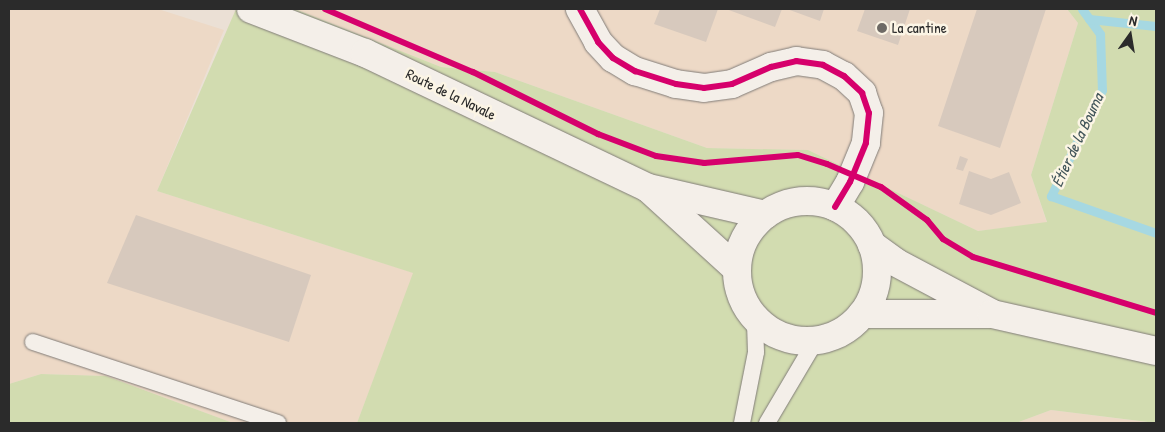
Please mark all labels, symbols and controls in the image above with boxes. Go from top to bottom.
north arrow [1105,10,1155,60]
text: N [1128,10,1139,30]
place label: La cantine [892,19,947,37]
marker: La cantine [876,22,888,34]
street label: Route de la Navale [403,64,499,124]
water label: Étier de la Bouma [1047,90,1107,190]

